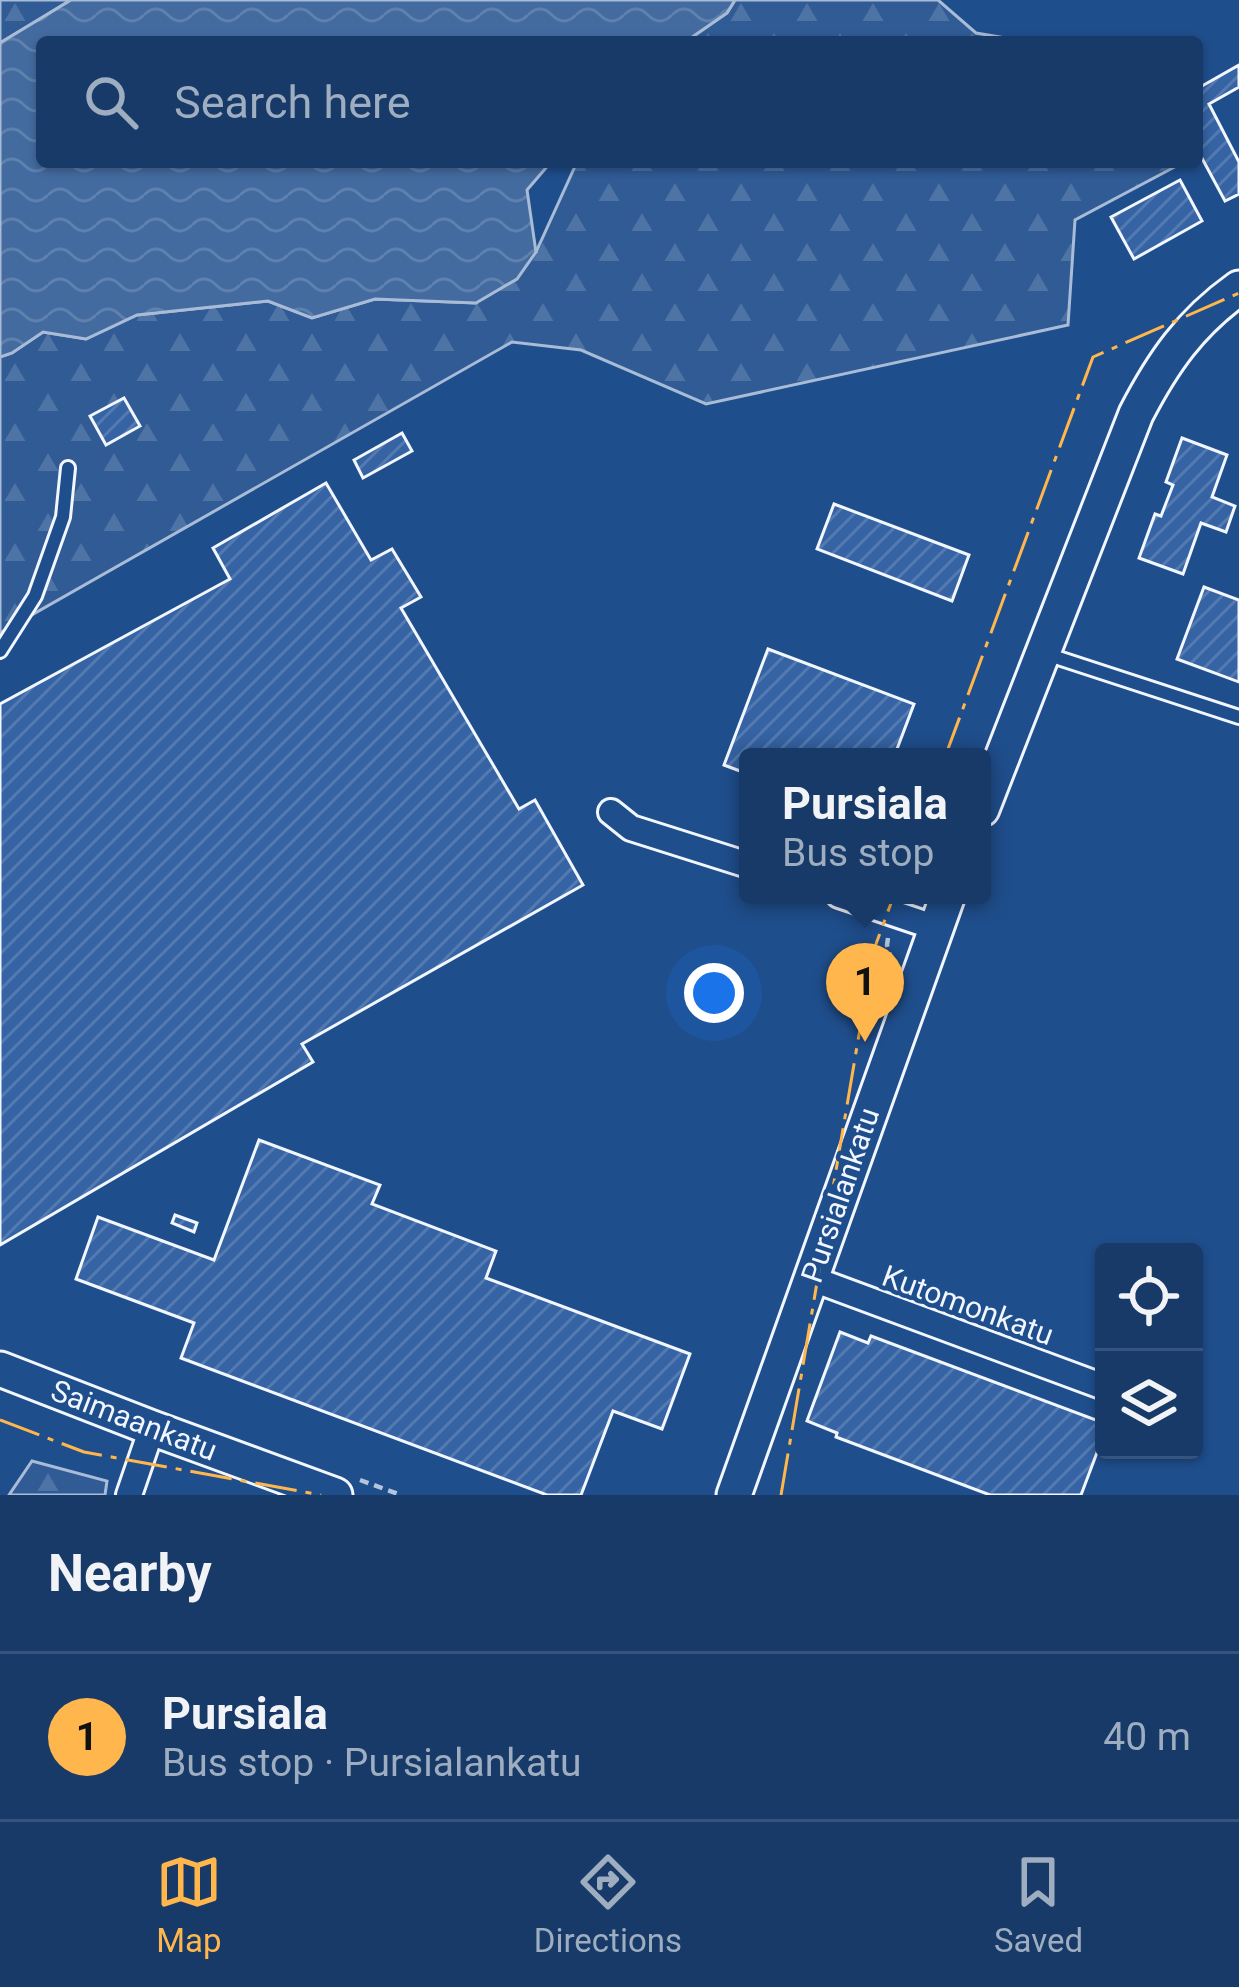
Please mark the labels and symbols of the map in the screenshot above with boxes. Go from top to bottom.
pin: 1 [826,943,904,1042]
your location [684,963,744,1023]
street label: Pursialankatu [794,1103,886,1287]
street label: Kutomonkatu [878,1258,1058,1352]
street label: Saimaankatu [46,1372,222,1468]

